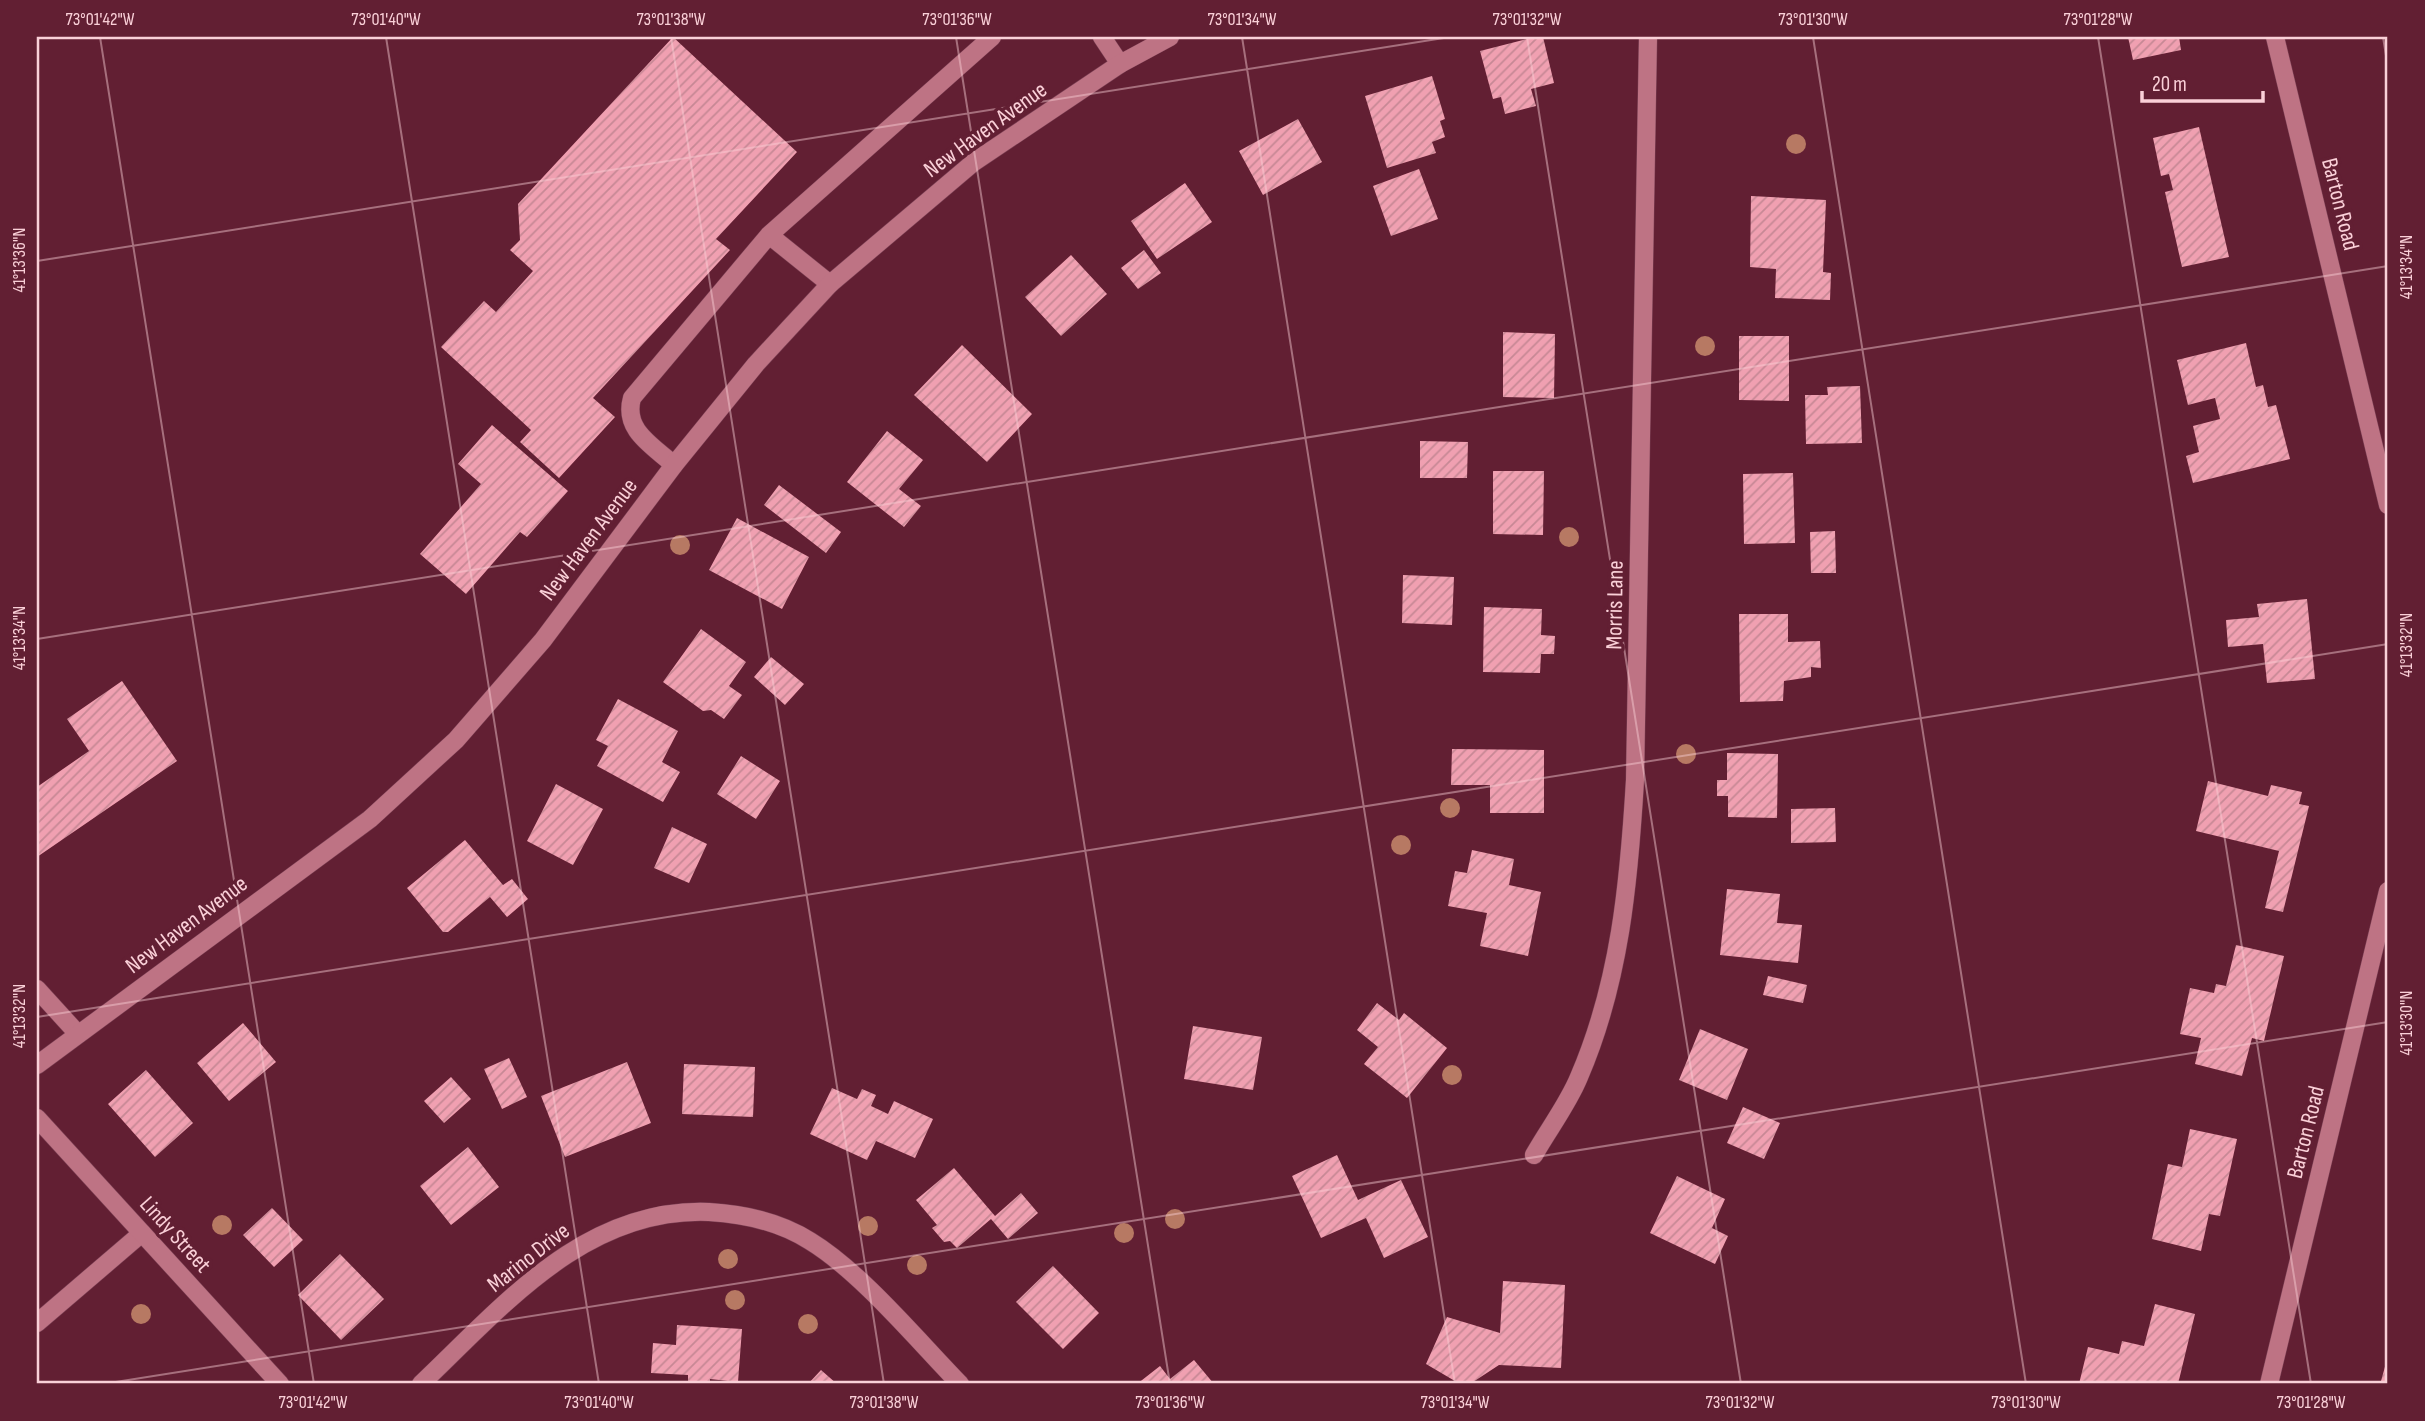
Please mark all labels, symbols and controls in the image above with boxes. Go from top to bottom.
text: 73°01'42"W [66,9,135,30]
text: 73°01'40"W [351,9,421,30]
text: 73°01'38"W [636,9,706,30]
text: 73°01'36"W [922,9,992,30]
text: 73°01'34"W [1208,9,1277,30]
text: 73°01'32"W [1493,9,1562,30]
text: 73°01'30"W [1778,9,1848,30]
text: 73°01'28"W [2063,9,2133,30]
scale bar [2142,60,2262,104]
text: 20 m [2152,72,2187,97]
street label: New Haven Avenue [918,76,1053,184]
street label: Barton Road [2315,155,2365,253]
text: 41°13'36"N [9,228,30,292]
text: 41°13'34"N [2396,235,2417,299]
street label: New Haven Avenue [534,473,644,606]
street label: Morris Lane [1600,560,1630,650]
text: 41°13'34"N [9,606,30,670]
text: 41°13'32"N [2396,613,2417,677]
street label: New Haven Avenue [120,870,253,980]
text: 41°13'32"N [9,984,30,1048]
text: 41°13'30"N [2396,991,2417,1055]
street label: Barton Road [2281,1083,2331,1181]
street label: Lindy Street [134,1191,217,1279]
street label: Marino Drive [482,1217,575,1299]
text: 73°01'42"W [279,1392,348,1413]
text: 73°01'40"W [564,1392,634,1413]
text: 73°01'38"W [849,1392,919,1413]
text: 73°01'36"W [1135,1392,1205,1413]
text: 73°01'34"W [1421,1392,1490,1413]
text: 73°01'32"W [1706,1392,1775,1413]
text: 73°01'30"W [1991,1392,2061,1413]
text: 73°01'28"W [2276,1392,2346,1413]

